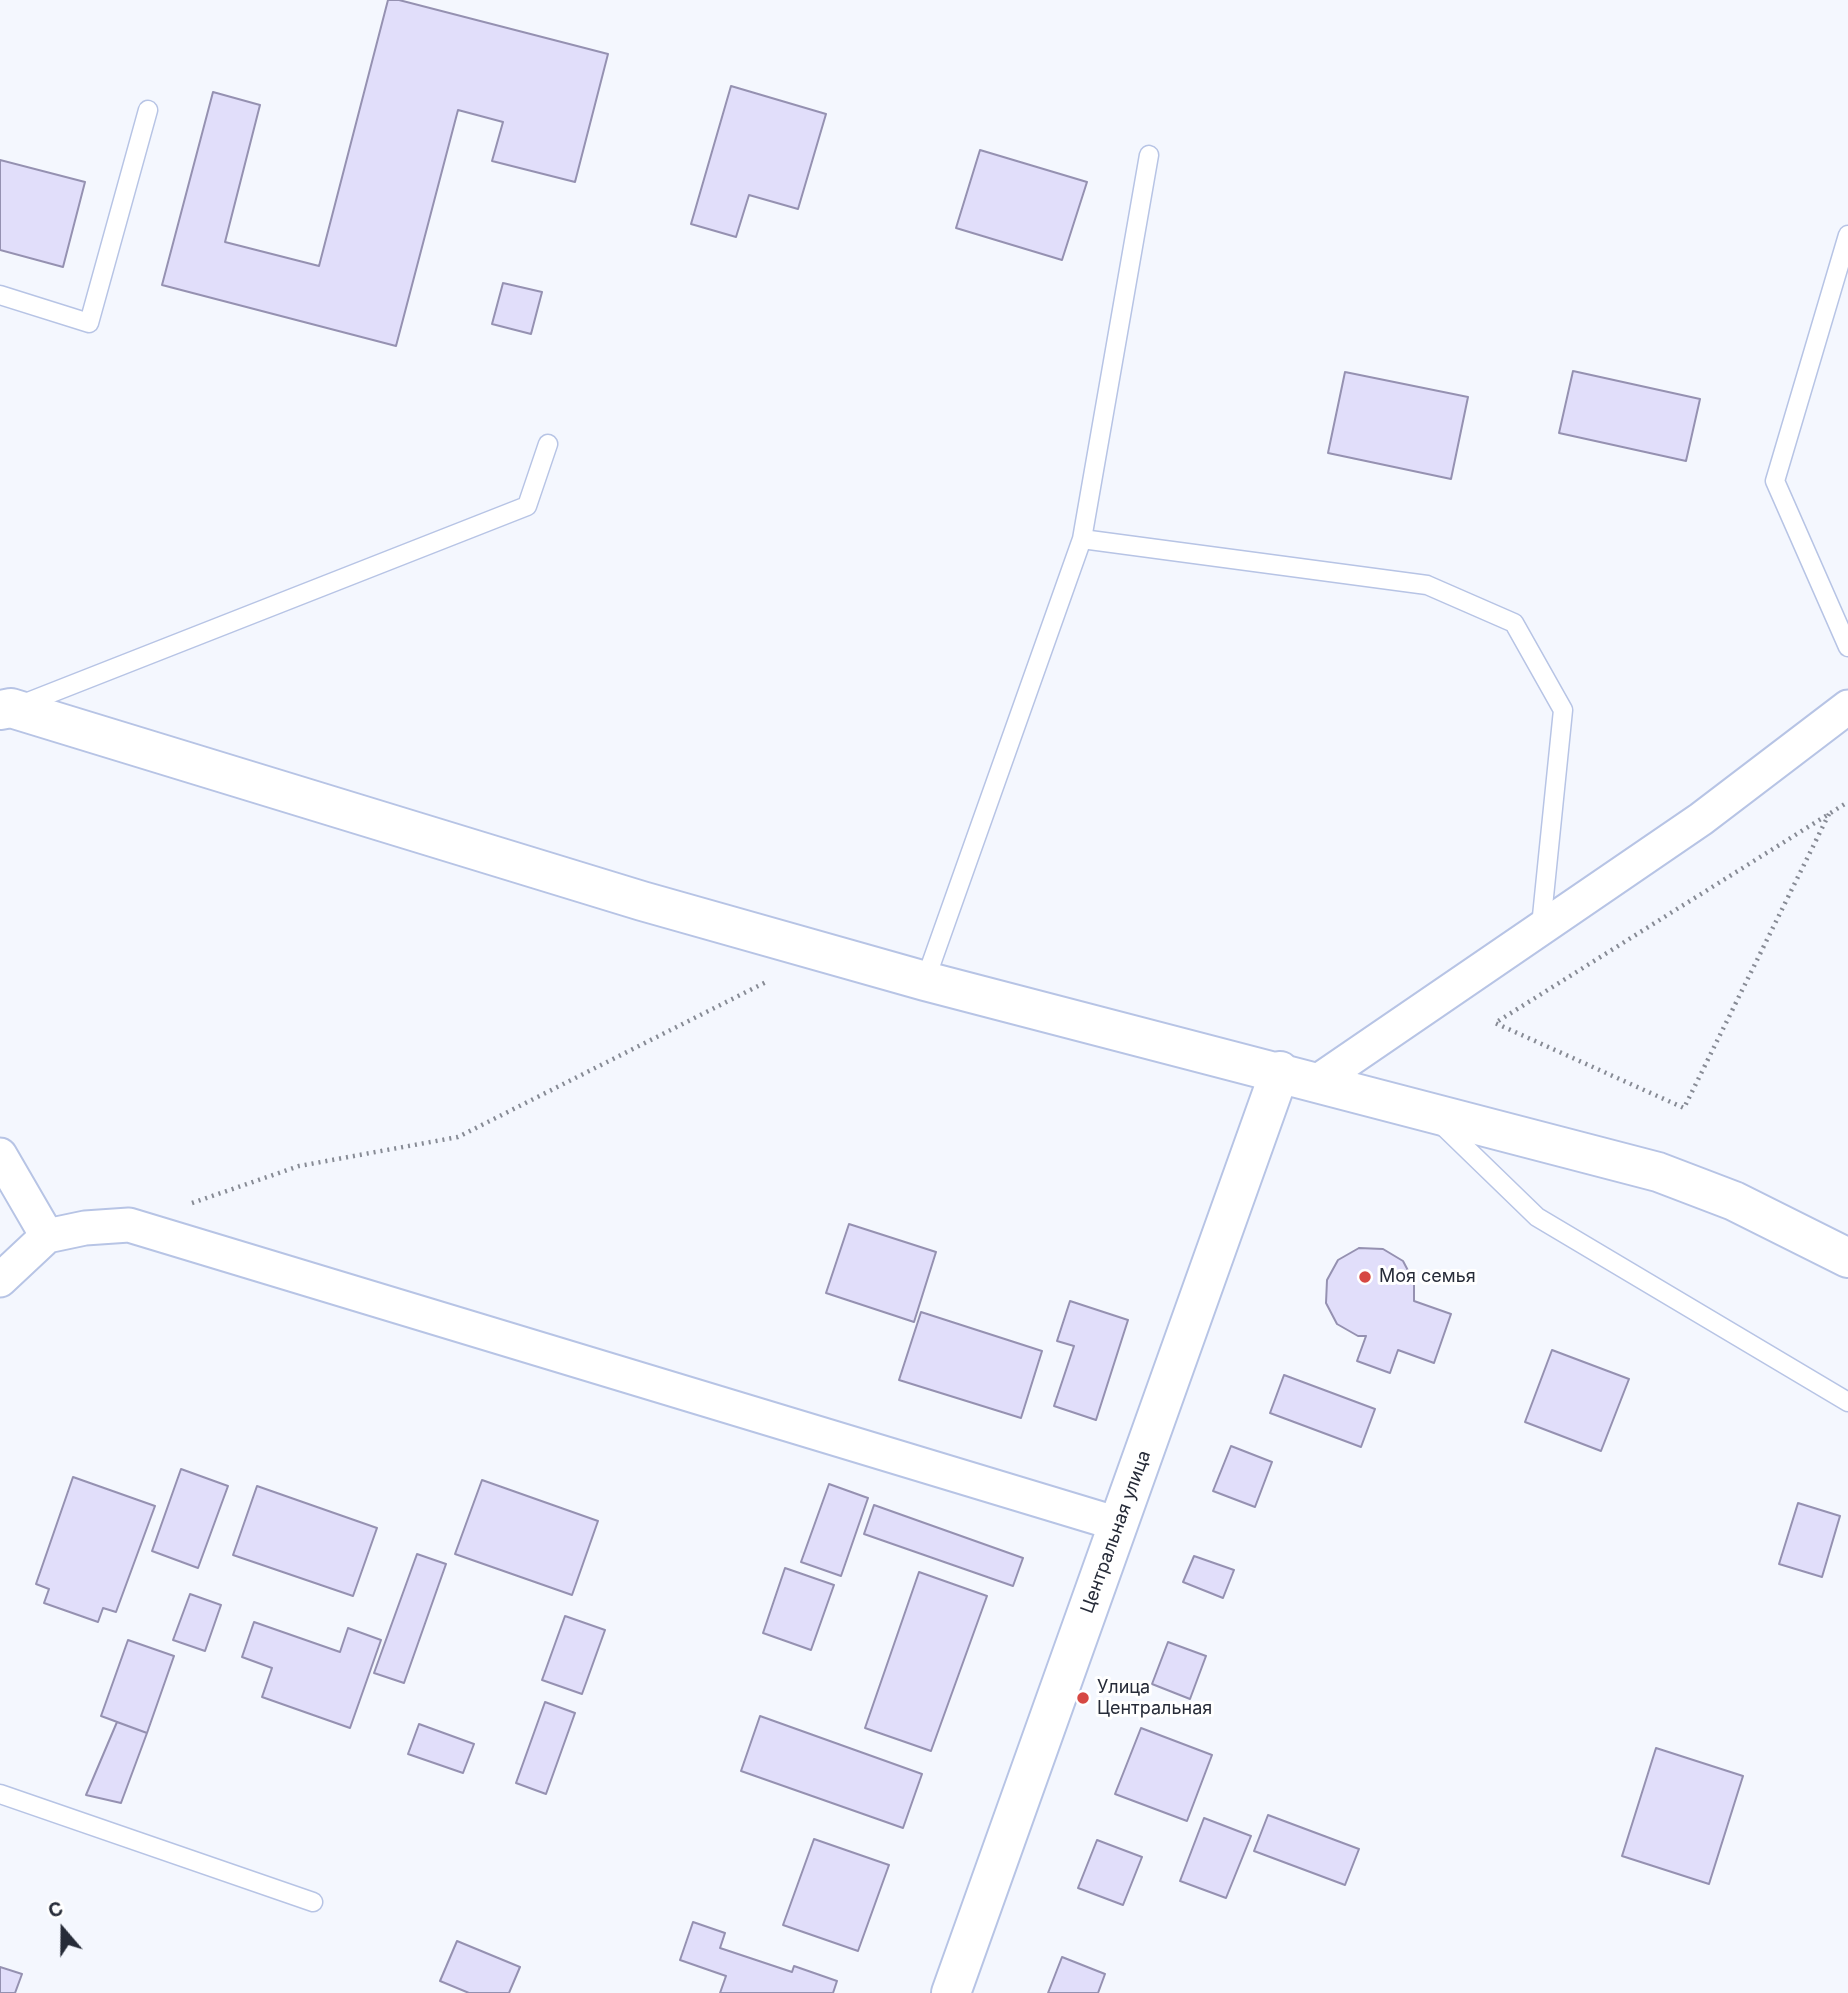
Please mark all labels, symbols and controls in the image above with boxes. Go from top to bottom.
place label: Моя семья [1379,1266,1476,1288]
marker: Моя семья [1357,1269,1373,1285]
street label: Центральная улица [1077,1448,1155,1616]
place label: Улица Центральная [1097,1677,1212,1720]
marker: Улица Центральная [1075,1690,1091,1706]
north arrow [28,1895,98,1965]
text: С [45,1897,66,1923]

